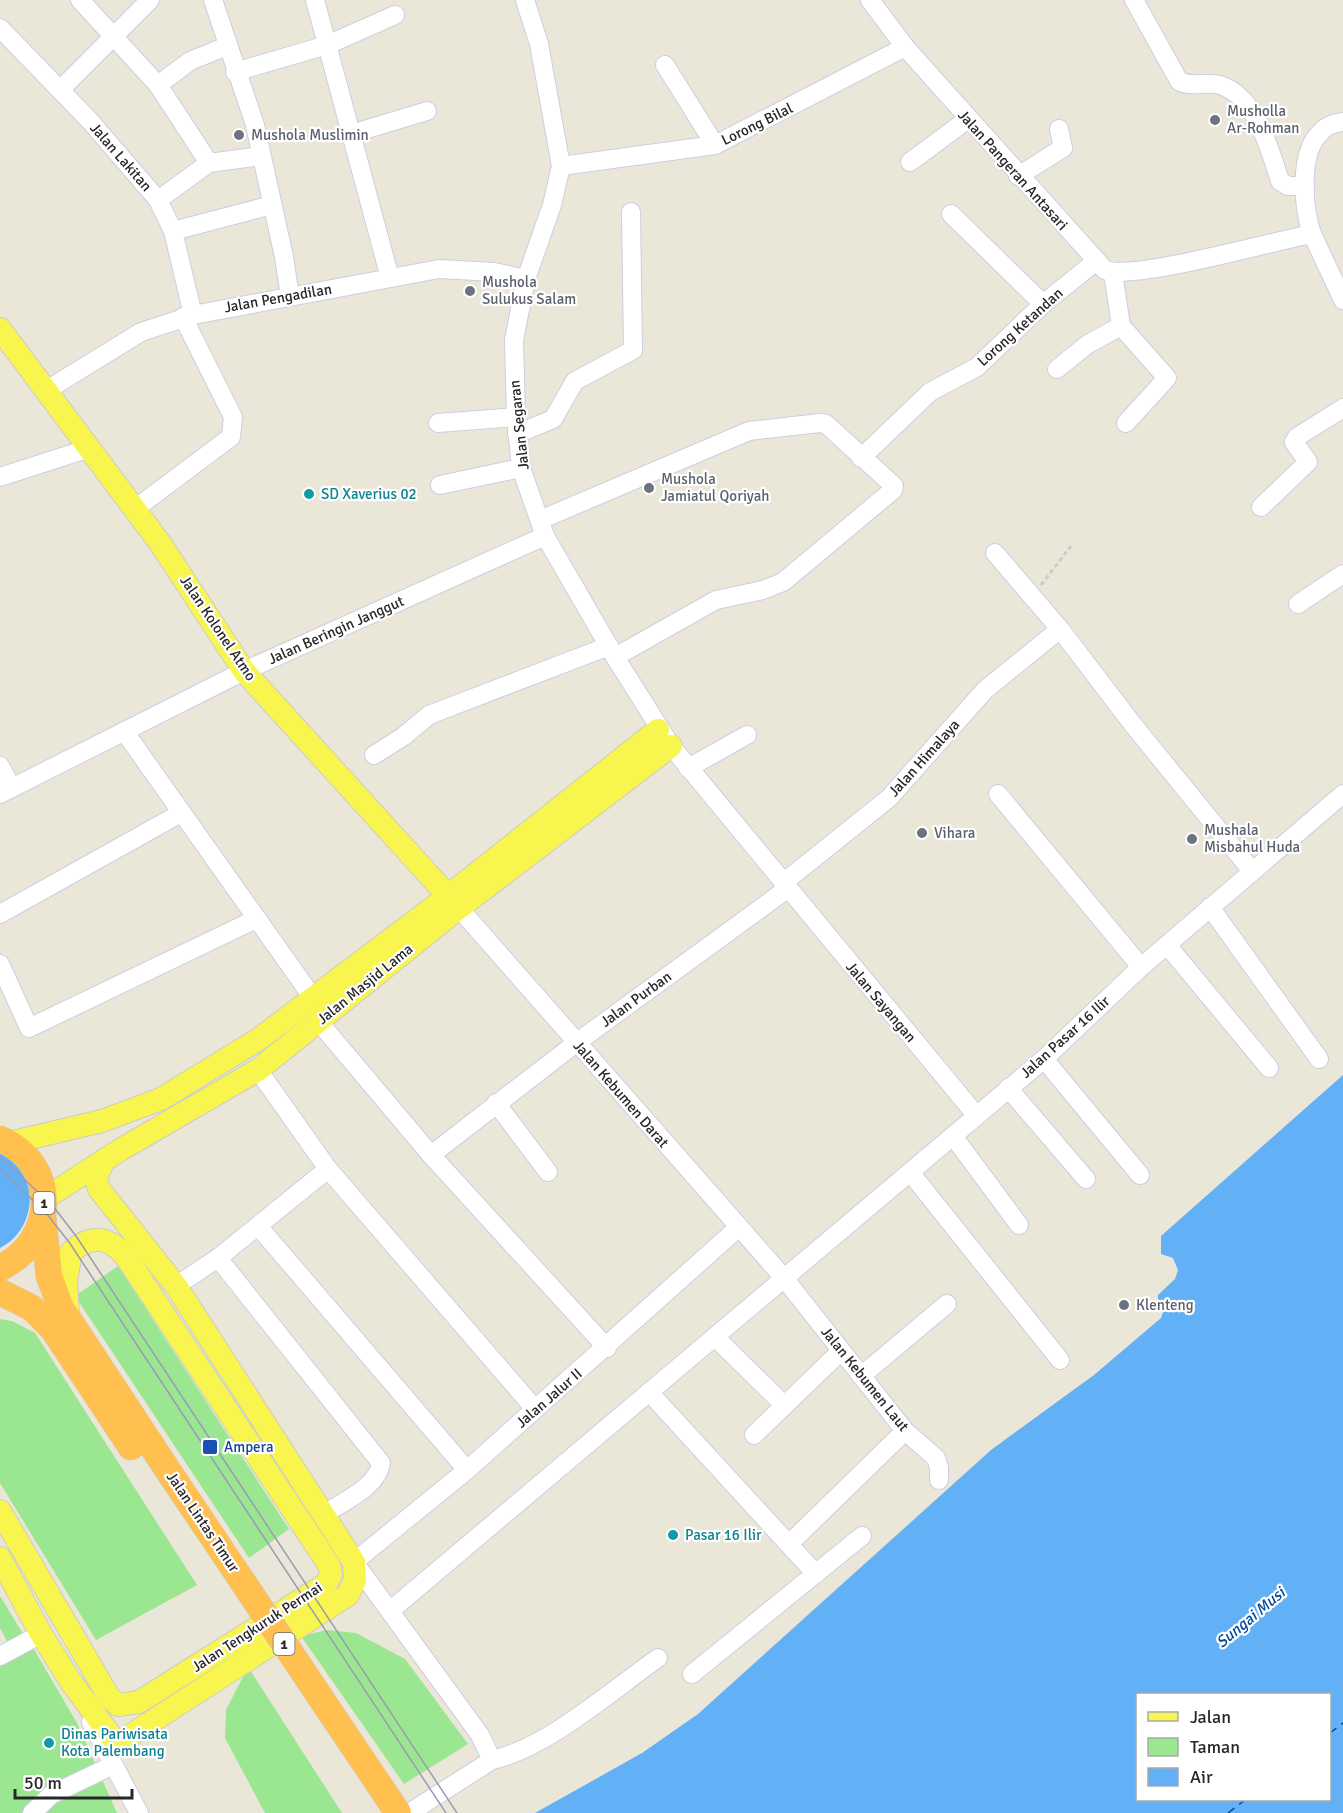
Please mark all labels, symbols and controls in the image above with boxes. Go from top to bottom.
street label: Lorong Bilal [718,99,796,149]
place label: Musholla Ar-Rohman [1227,102,1299,137]
street label: Jalan Pangeran Antasari [954,106,1072,234]
marker: Musholla Ar-Rohman [1208,113,1222,127]
street label: Jalan Lakitan [86,119,156,195]
place label: Mushola Muslimin [251,126,369,144]
marker: Mushola Muslimin [232,128,246,142]
place label: Mushola Sulukus Salam [482,273,576,308]
street label: Jalan Pengadilan [223,280,333,316]
marker: Mushola Sulukus Salam [463,284,477,298]
street label: Lorong Ketandan [974,284,1066,370]
street label: Jalan Segaran [505,379,533,471]
place label: Mushola Jamiatul Qoriyah [661,470,769,505]
marker: Mushola Jamiatul Qoriyah [642,481,656,495]
place label: SD Xaverius 02 [321,485,417,503]
marker: SD Xaverius 02 [302,487,316,501]
street label: Jalan Kolonel Atmo [176,572,260,684]
street label: Jalan Beringin Janggut [265,592,407,668]
street label: Jalan Himalaya [885,716,963,800]
place label: Mushala Misbahul Huda [1204,821,1300,856]
place label: Vihara [934,824,975,842]
marker: Vihara [915,826,929,840]
marker: Mushala Misbahul Huda [1185,832,1199,846]
street label: Jalan Masjid Lama [313,940,417,1028]
street label: Jalan Sayangan [842,958,920,1046]
street label: Jalan Purban [597,967,675,1031]
street label: Jalan Pasar 16 Ilir [1017,992,1114,1082]
street label: Jalan Kebumen Darat [570,1037,672,1151]
road number: 1 [34,1192,54,1214]
place label: Klenteng [1136,1296,1194,1314]
marker: Klenteng [1117,1298,1131,1312]
street label: Jalan Kebumen Laut [817,1323,913,1435]
street label: Jalan Jalur II [512,1364,586,1432]
marker: Ampera [201,1438,219,1456]
place label: Ampera [224,1438,274,1456]
street label: Jalan Lintas Timur [163,1468,243,1576]
place label: Pasar 16 Ilir [685,1526,762,1544]
marker: Pasar 16 Ilir [666,1528,680,1542]
street label: Jalan Tengkuruk Permai [188,1578,326,1676]
water label: Sungai Musi [1212,1582,1290,1652]
road number: 1 [274,1633,294,1655]
legend [1136,1693,1331,1801]
text: Jalan [1190,1706,1231,1728]
place label: Dinas Pariwisata Kota Palembang [61,1725,168,1760]
marker: Dinas Pariwisata Kota Palembang [42,1736,56,1750]
text: Taman [1190,1736,1240,1758]
scale bar [15,1762,132,1800]
text: Air [1190,1766,1213,1788]
text: 50 m [24,1772,62,1794]

